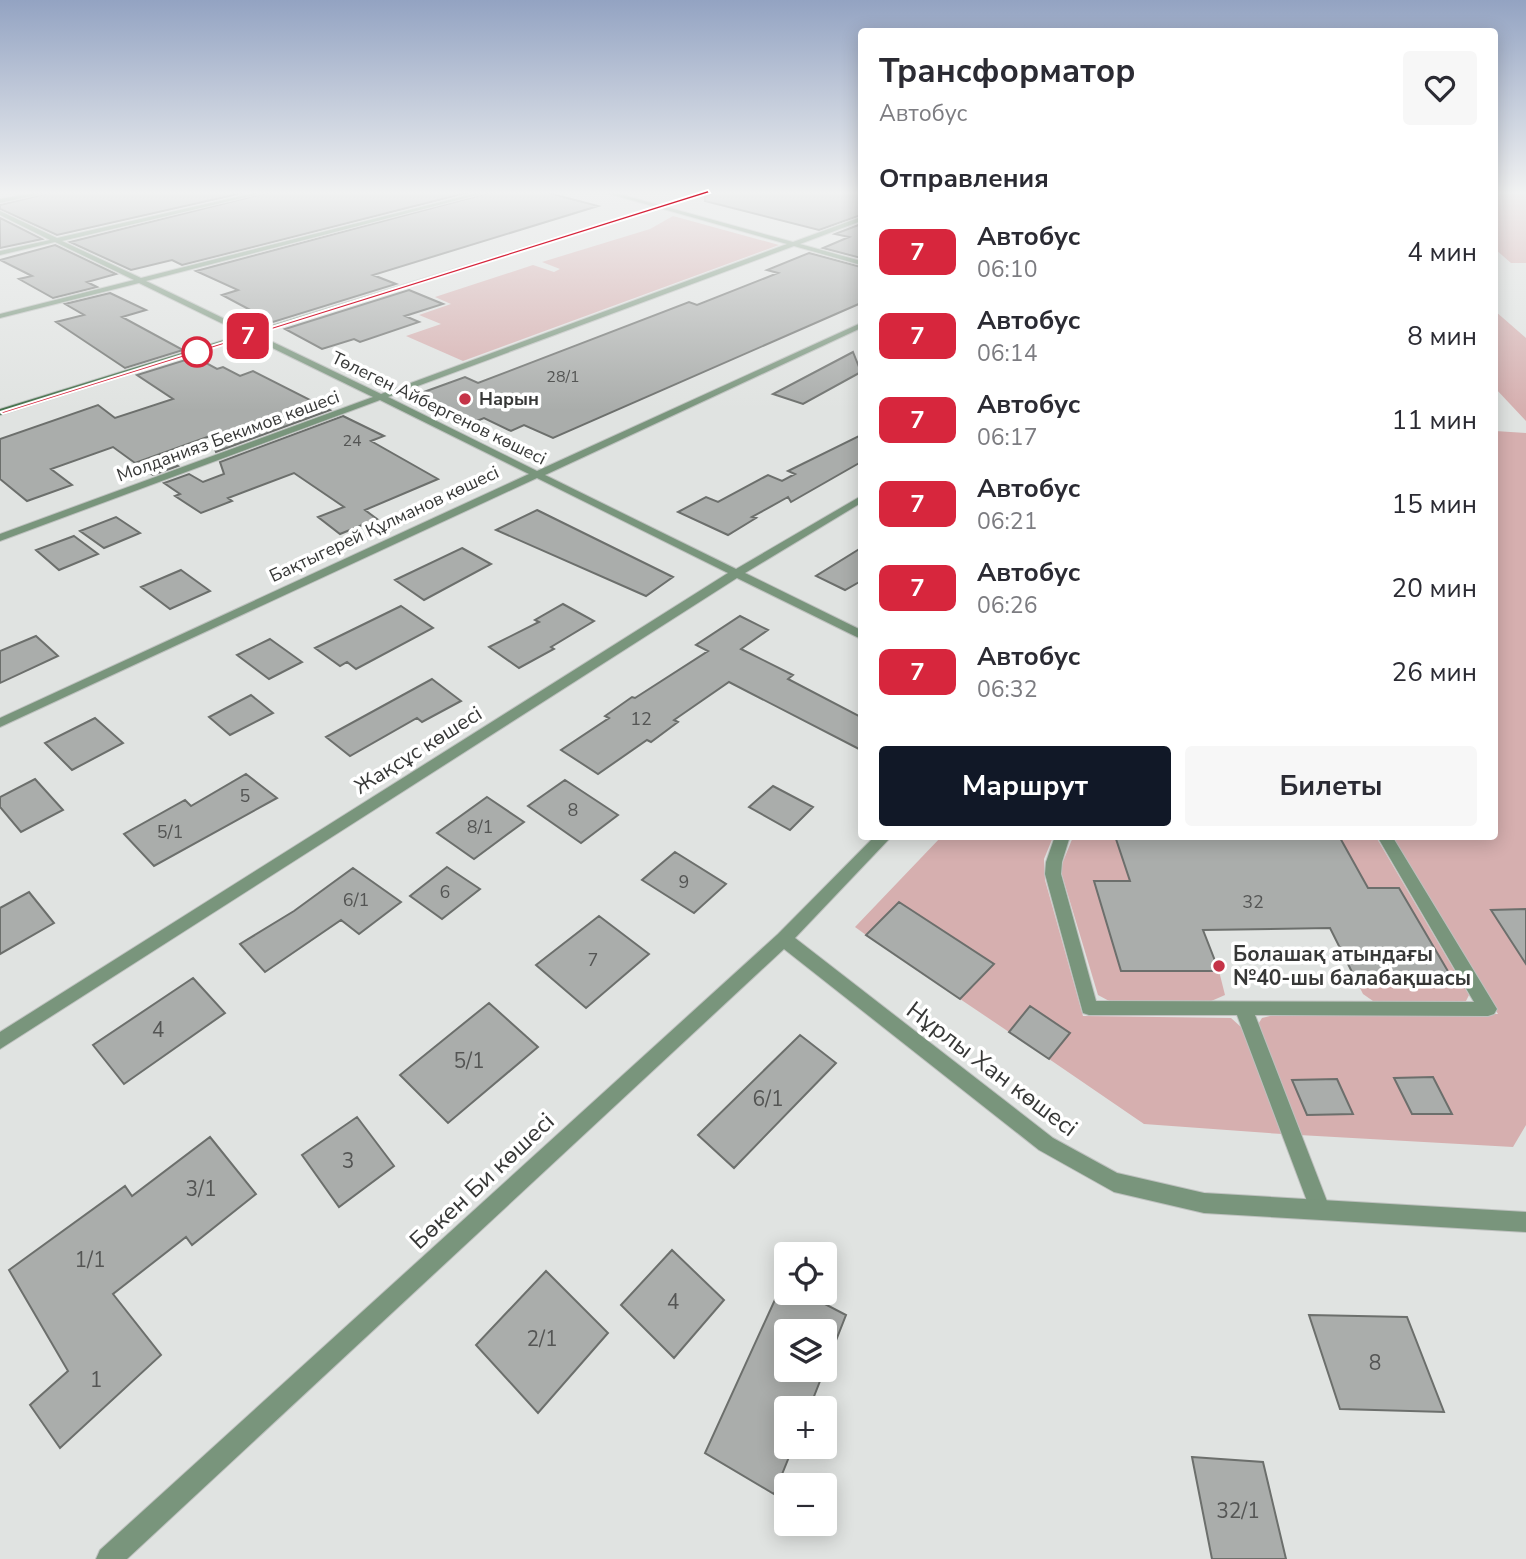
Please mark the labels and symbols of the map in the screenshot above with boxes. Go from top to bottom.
line badge: 7 [225,313,271,359]
unlabelled marker [182,337,212,367]
street label: Төлеген Айбергенов көшесі [328,345,550,471]
house number: 28/1 [546,366,580,388]
street label: Молданияз Бекимов көшесі [113,384,343,488]
place label: Нарын [479,387,539,411]
marker: Нарын [457,391,473,407]
house number: 24 [342,430,362,452]
street label: Бақтыгерей Құлманов көшесі [265,460,503,588]
street label: Жақсұс көшесі [349,700,487,800]
house number: 12 [630,707,652,731]
house number: 5 [240,784,250,808]
house number: 8 [568,798,578,822]
house number: 8/1 [467,815,493,839]
house number: 5/1 [157,820,183,844]
house number: 9 [679,870,689,894]
house number: 6 [440,880,450,904]
house number: 6/1 [343,888,369,912]
house number: 32 [1242,890,1264,914]
place label: Болашақ атындағы №40-шы балабақшасы [1233,940,1471,992]
house number: 7 [588,948,598,972]
marker: Болашақ атындағы №40-шы балабақшасы [1211,958,1227,974]
street label: Нұрлы Хан көшесі [900,994,1084,1144]
house number: 4 [152,1016,164,1044]
house number: 5/1 [453,1047,485,1075]
house number: 6/1 [752,1085,784,1113]
street label: Бөкен Би көшесі [403,1106,561,1256]
house number: 3 [342,1147,354,1175]
house number: 3/1 [185,1175,217,1203]
house number: 1/1 [74,1246,106,1274]
house number: 4 [667,1288,679,1316]
house number: 2/1 [526,1325,558,1353]
house number: 8 [1369,1349,1381,1377]
house number: 1 [90,1366,102,1394]
house number: 32/1 [1216,1497,1260,1525]

